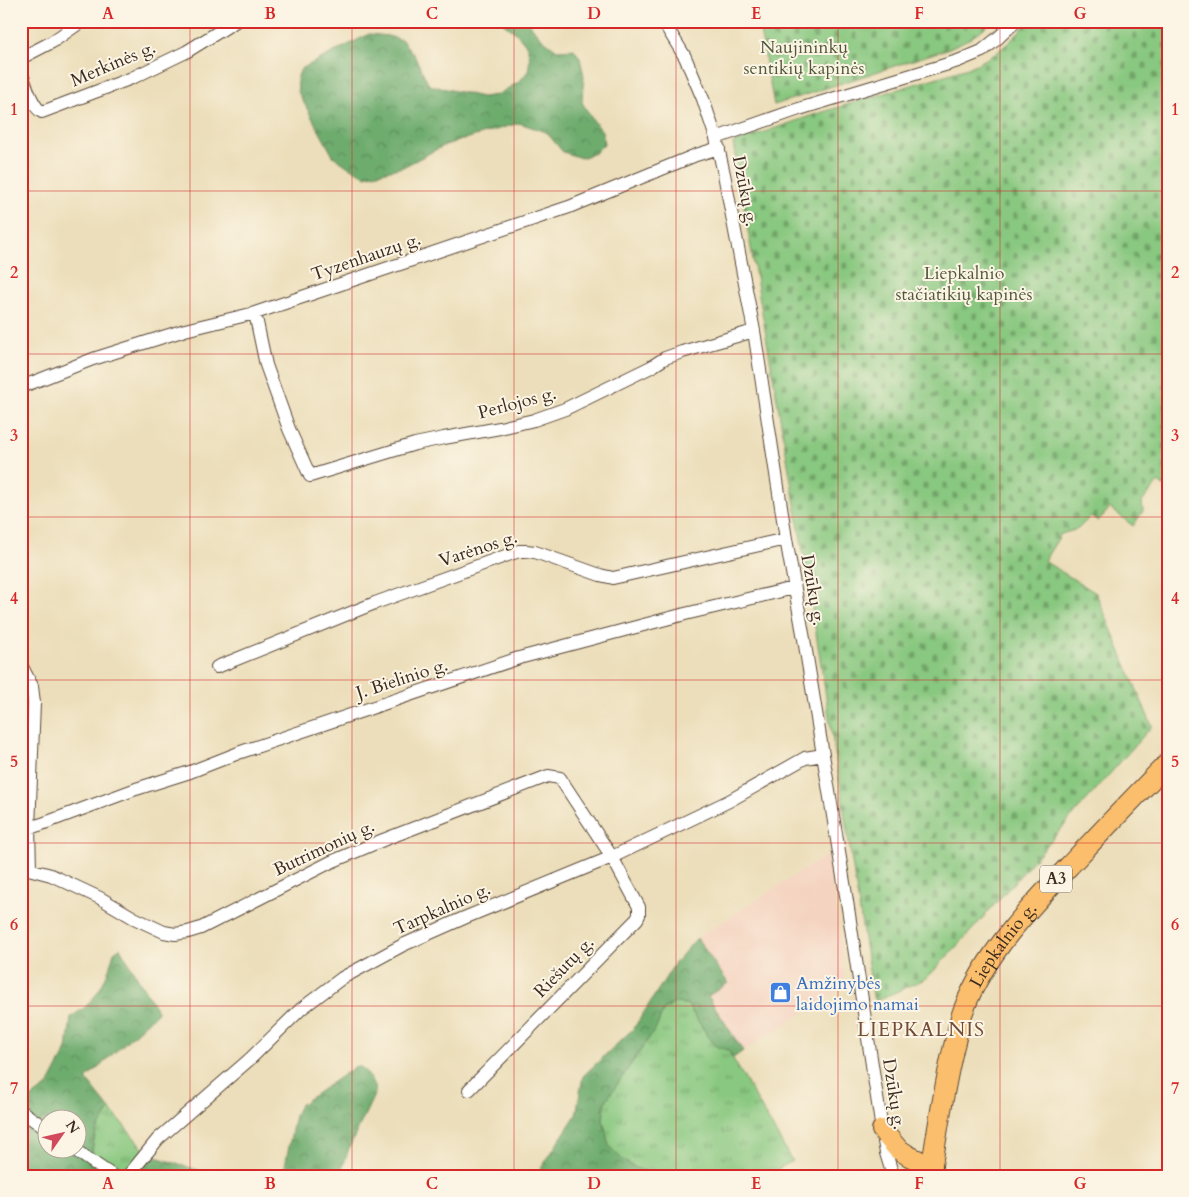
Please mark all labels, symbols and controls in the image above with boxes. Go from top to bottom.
text: A [102,3,114,25]
text: B [264,3,276,25]
text: C [426,3,438,25]
text: D [587,3,601,25]
text: E [751,3,761,25]
text: F [914,3,924,25]
text: G [1073,3,1087,25]
street label: Merkinės g. [67,35,159,93]
park label: Naujininkų sentikių kapinės [744,35,864,81]
text: 1 [10,99,18,121]
text: 1 [1171,99,1179,121]
street label: Dzūkų g. [726,153,764,229]
street label: Tyzenhauzų g. [308,227,424,287]
park label: Liepkalnio stačiatikių kapinės [895,261,1033,307]
text: 2 [10,262,18,284]
text: 2 [1171,262,1179,284]
street label: Perlojos g. [475,381,559,425]
text: 3 [10,425,18,447]
text: 3 [1171,425,1179,447]
street label: Varėnos g. [436,525,520,573]
street label: Dzūkų g. [794,553,832,627]
text: 4 [10,588,18,610]
text: 4 [1171,588,1179,610]
street label: J. Bielinio g. [350,652,451,707]
text: 5 [10,751,18,773]
text: 5 [1171,751,1179,773]
street label: Butrimonių g. [269,814,379,882]
road number: A3 [1040,866,1072,892]
street label: Tarpkalnio g. [390,877,494,941]
street label: Liepkalnio g. [963,897,1042,992]
text: 6 [10,914,18,936]
text: 6 [1171,914,1179,936]
street label: Riešutų g. [528,931,600,1003]
place label: Amžinybės laidojimo namai [796,971,919,1017]
shop icon: Amžinybės laidojimo namai [768,981,792,1005]
district label: LIEPKALNIS [857,1016,985,1043]
street label: Dzūkų g. [876,1057,912,1131]
text: 7 [10,1078,18,1100]
text: 7 [1171,1078,1179,1100]
north arrow [38,1110,88,1160]
text: N [61,1117,84,1137]
text: A [102,1173,114,1195]
text: B [264,1173,276,1195]
text: C [426,1173,438,1195]
text: D [587,1173,601,1195]
text: E [751,1173,761,1195]
text: F [914,1173,924,1195]
text: G [1073,1173,1087,1195]

